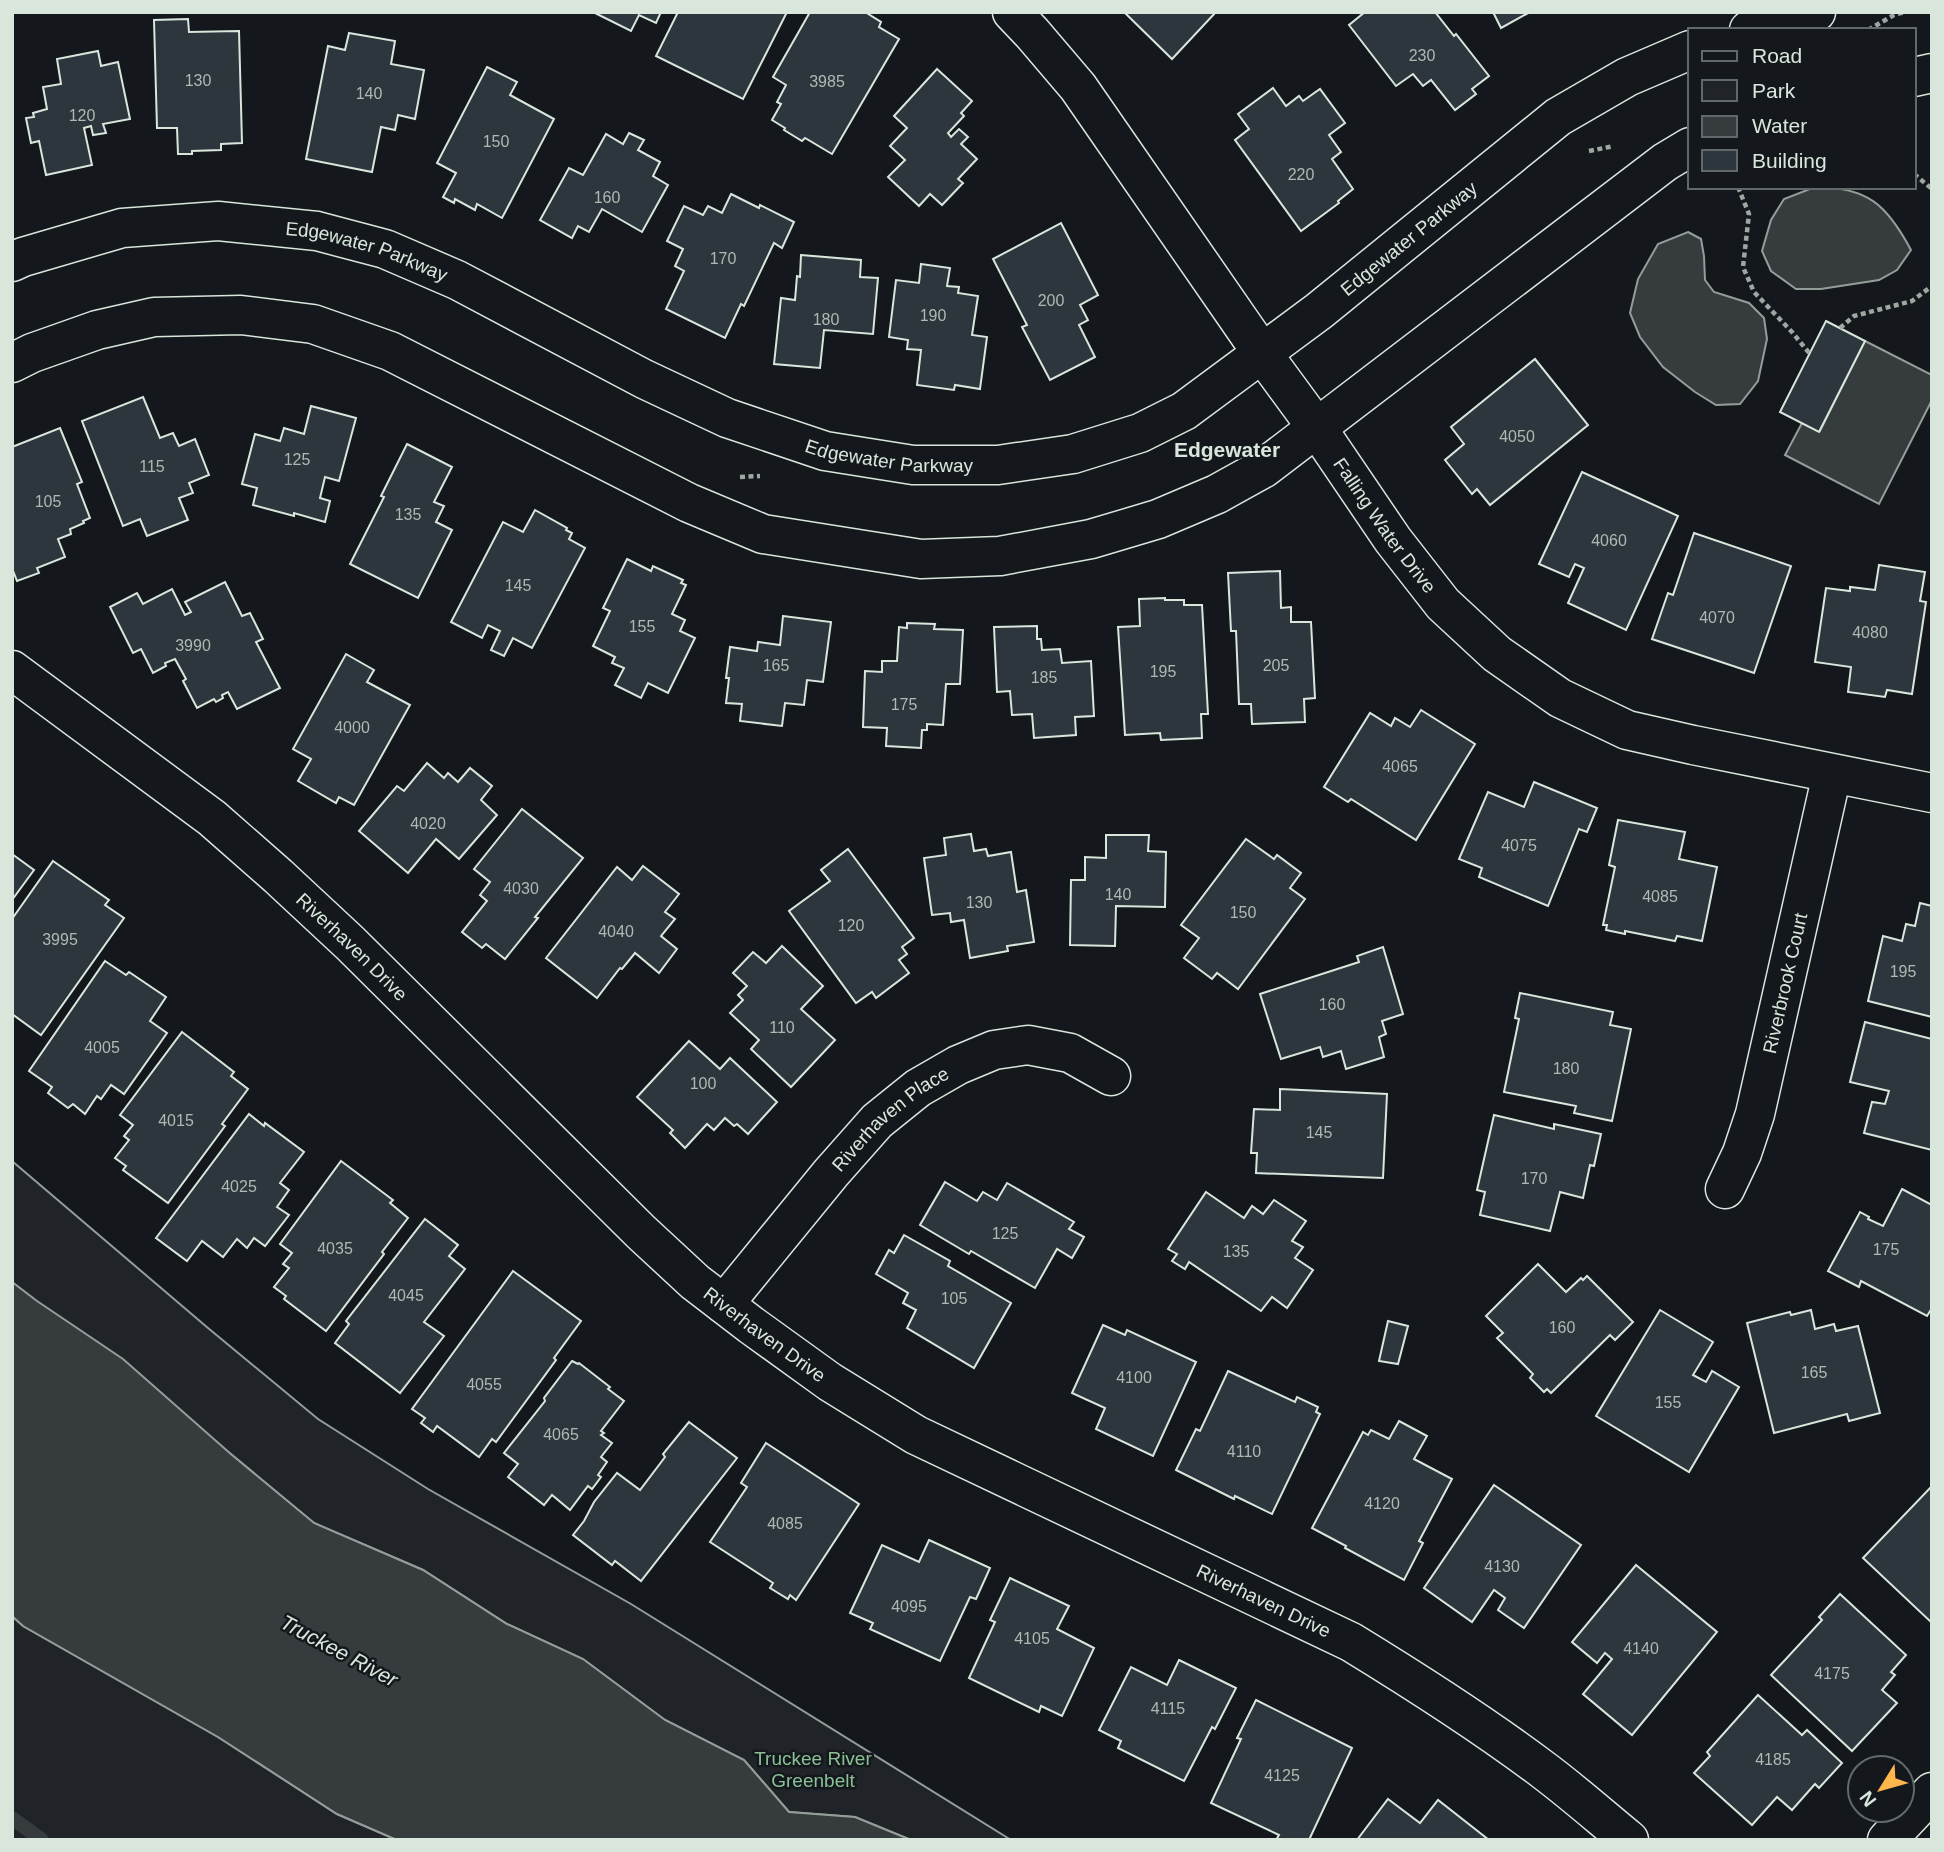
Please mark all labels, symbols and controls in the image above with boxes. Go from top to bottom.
legend [1688,28,1916,189]
text: Road [1752,44,1802,67]
house number: 230 [1409,47,1435,64]
house number: 130 [185,72,211,89]
house number: 3985 [809,73,845,90]
text: Park [1752,79,1796,102]
house number: 140 [356,85,382,102]
house number: 120 [69,107,95,124]
text: Water [1752,114,1807,137]
house number: 150 [483,133,509,150]
text: Building [1752,149,1827,172]
house number: 220 [1288,166,1314,183]
street label: Edgewater Parkway [1337,177,1481,300]
house number: 160 [594,189,620,206]
street label: Edgewater Parkway [284,218,451,286]
house number: 170 [710,250,736,267]
house number: 200 [1038,292,1064,309]
house number: 190 [920,307,946,324]
house number: 180 [813,311,839,328]
house number: 4050 [1499,428,1535,445]
street label: Edgewater Parkway [803,435,974,476]
district label: Edgewater [1174,438,1280,461]
house number: 125 [284,451,310,468]
street label: Falling Water Drive [1329,454,1440,597]
house number: 115 [139,458,165,475]
house number: 105 [35,493,61,510]
house number: 135 [395,506,421,523]
house number: 4060 [1591,532,1627,549]
house number: 145 [505,577,531,594]
house number: 4070 [1699,609,1735,626]
house number: 155 [629,618,655,635]
house number: 4080 [1852,624,1888,641]
house number: 3990 [175,637,211,654]
house number: 165 [763,657,789,674]
house number: 205 [1263,657,1289,674]
house number: 195 [1150,663,1176,680]
house number: 185 [1031,669,1057,686]
house number: 175 [891,696,917,713]
house number: 4000 [334,719,370,736]
house number: 4065 [1382,758,1418,775]
house number: 4020 [410,815,446,832]
house number: 4075 [1501,837,1537,854]
house number: 4030 [503,880,539,897]
house number: 140 [1105,886,1131,903]
house number: 4085 [1642,888,1678,905]
street label: Riverhaven Drive [292,889,412,1005]
house number: 130 [966,894,992,911]
house number: 150 [1230,904,1256,921]
street label: Riverbrook Court [1759,910,1811,1056]
house number: 120 [838,917,864,934]
house number: 4040 [598,923,634,940]
house number: 3995 [42,931,78,948]
house number: 195 [1890,963,1916,980]
house number: 160 [1319,996,1345,1013]
house number: 110 [769,1019,795,1036]
house number: 4005 [84,1039,120,1056]
house number: 180 [1553,1060,1579,1077]
street label: Riverhaven Place [828,1063,952,1176]
house number: 100 [690,1075,716,1092]
house number: 4015 [158,1112,194,1129]
house number: 145 [1306,1124,1332,1141]
house number: 170 [1521,1170,1547,1187]
house number: 4025 [221,1178,257,1195]
house number: 125 [992,1225,1018,1242]
house number: 4035 [317,1240,353,1257]
house number: 175 [1873,1241,1899,1258]
house number: 135 [1223,1243,1249,1260]
street label: Riverhaven Drive [700,1283,829,1386]
house number: 4045 [388,1287,424,1304]
house number: 105 [941,1290,967,1307]
house number: 160 [1549,1319,1575,1336]
house number: 165 [1801,1364,1827,1381]
house number: 4100 [1116,1369,1152,1386]
house number: 4055 [466,1376,502,1393]
house number: 155 [1655,1394,1681,1411]
house number: 4065 [543,1426,579,1443]
house number: 4110 [1227,1443,1261,1460]
house number: 4120 [1364,1495,1400,1512]
house number: 4085 [767,1515,803,1532]
house number: 4130 [1484,1558,1520,1575]
street label: Riverhaven Drive [1193,1560,1334,1642]
house number: 4095 [891,1598,927,1615]
water label: Truckee River [277,1610,403,1691]
house number: 4105 [1014,1630,1050,1647]
house number: 4140 [1623,1640,1659,1657]
house number: 4175 [1814,1665,1850,1682]
house number: 4115 [1151,1700,1185,1717]
park label: Truckee River Greenbelt [754,1748,872,1791]
house number: 4185 [1755,1751,1791,1768]
north arrow [1846,1754,1916,1824]
house number: 4125 [1264,1767,1300,1784]
text: N [1855,1787,1880,1811]

